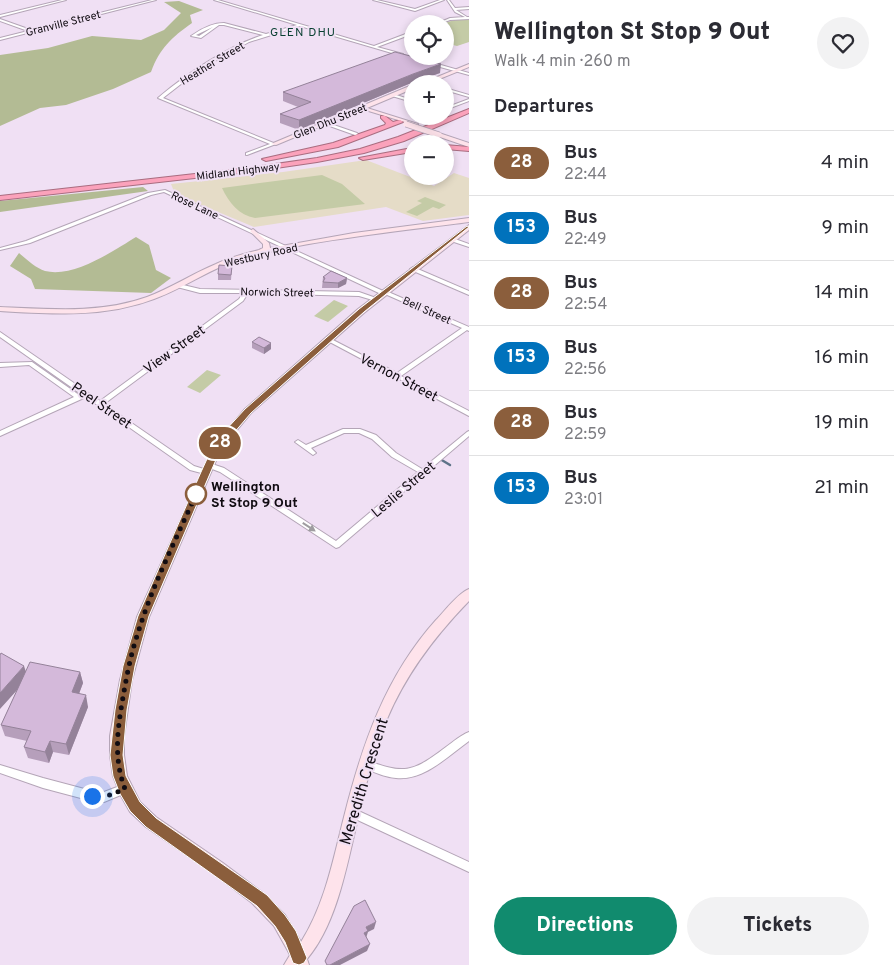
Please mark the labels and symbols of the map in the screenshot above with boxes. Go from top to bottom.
street label: Granville Street [24,8,102,40]
district label: GLEN DHU [270,25,336,41]
street label: Heather Street [178,39,247,89]
street label: Glen Dhu Street [292,101,369,143]
street label: Midland Highway [196,160,281,184]
street label: Rose Lane [169,189,221,223]
street label: Westbury Road [223,241,299,271]
street label: Norwich Street [240,285,314,301]
street label: Bell Street [400,294,453,328]
street label: View Street [141,322,209,378]
street label: Vernon Street [356,351,440,406]
street label: Peel Street [68,379,135,433]
line badge: 28 [198,427,242,459]
street label: Leslie Street [368,458,439,522]
place label: Wellington St Stop 9 Out [211,479,298,512]
marker: Wellington St Stop 9 Out [185,483,207,505]
one-way arrow [303,522,316,532]
street label: Meredith Crescent [336,716,394,847]
your location [80,784,105,809]

